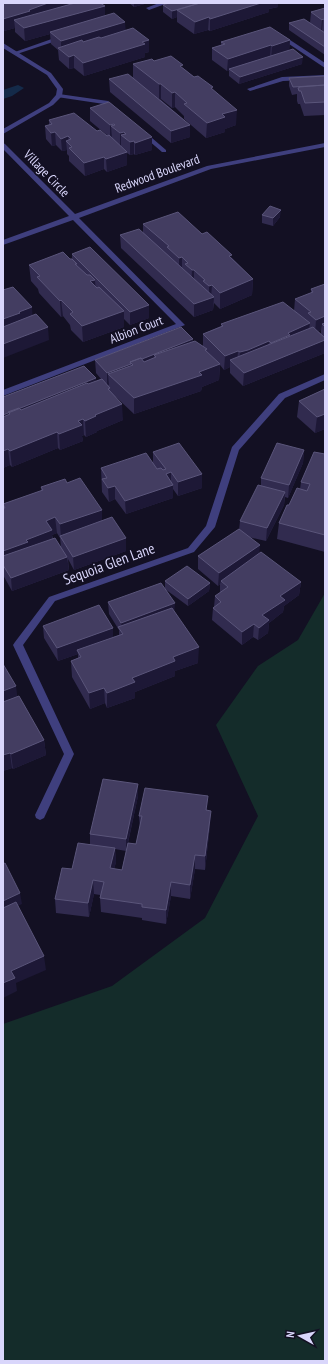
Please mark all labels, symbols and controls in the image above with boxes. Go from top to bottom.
street label: Village Circle [19,145,73,201]
street label: Redwood Boulevard [112,150,202,197]
street label: Albion Court [107,311,166,347]
street label: Sequoia Glen Lane [60,538,157,589]
north arrow [280,1316,320,1356]
text: N [283,1331,297,1339]

